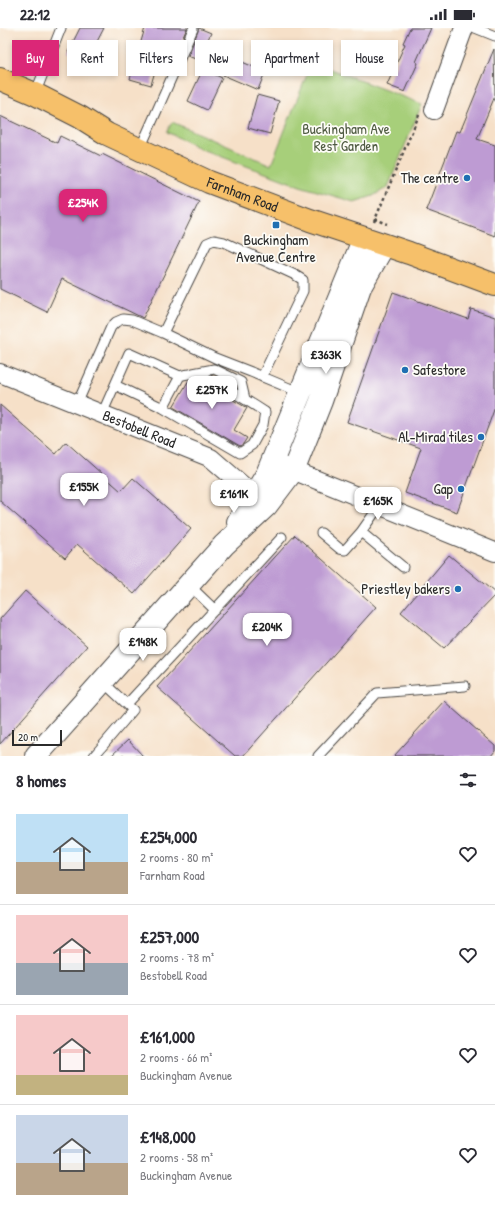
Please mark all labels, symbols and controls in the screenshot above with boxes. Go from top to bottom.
text: 22:12 [20,4,50,25]
chip: Buy [12,40,59,76]
chip: Rent [67,40,118,76]
chip: Filters [126,40,187,76]
chip: New [195,40,243,76]
chip: Apartment [251,40,333,76]
chip: House [341,40,398,76]
park label: Buckingham Ave Rest Garden [302,118,390,156]
place label: The centre [401,167,459,188]
street label: Farnham Road [203,171,281,217]
marker: The centre [462,173,472,183]
pin: £254K [55,189,111,223]
text: £254K [68,193,98,211]
marker: Buckingham Avenue Centre [271,220,281,230]
place label: Buckingham Avenue Centre [236,229,316,267]
pin: £363K [298,341,354,375]
text: £363K [311,345,341,363]
place label: Safestore [413,359,466,380]
marker: Safestore [400,365,410,375]
pin: £257K [184,376,240,410]
text: £257K [196,380,228,398]
street label: Bestobell Road [100,404,179,453]
place label: Al-Mirad tiles [398,426,473,447]
marker: Al-Mirad tiles [476,432,486,442]
pin: £155K [56,473,112,507]
text: £155K [69,477,99,495]
place label: Gap [433,478,454,499]
pin: £161K [206,480,262,514]
text: £161K [220,484,248,502]
marker: Gap [456,484,466,494]
pin: £165K [350,487,406,521]
text: £165K [363,491,393,509]
place label: Priestley bakers [361,578,450,599]
marker: Priestley bakers [453,584,463,594]
pin: £204K [239,613,295,647]
text: £204K [252,617,282,635]
pin: £148K [115,628,171,662]
text: £148K [128,632,158,650]
scale bar [12,728,62,747]
text: 20 m [18,730,38,744]
text: 8 homes [16,769,66,792]
icon: filters [457,769,479,791]
text: £254,000 [140,825,197,848]
icon: home [48,830,96,878]
icon: heart [457,843,479,865]
text: 2 rooms · 80 m² [140,848,213,866]
text: Farnham Road [140,866,205,884]
text: £257,000 [140,925,199,948]
icon: home [48,931,96,979]
icon: heart [457,944,479,966]
text: 2 rooms · 78 m² [140,948,214,966]
text: Bestobell Road [140,966,207,984]
text: £161,000 [140,1025,195,1048]
icon: home [48,1031,96,1079]
icon: heart [457,1044,479,1066]
text: 2 rooms · 66 m² [140,1048,212,1066]
text: Buckingham Avenue [140,1066,232,1084]
text: £148,000 [140,1125,196,1148]
icon: home [48,1131,96,1179]
icon: heart [457,1144,479,1166]
text: 2 rooms · 58 m² [140,1148,213,1166]
text: Buckingham Avenue [140,1166,232,1184]

